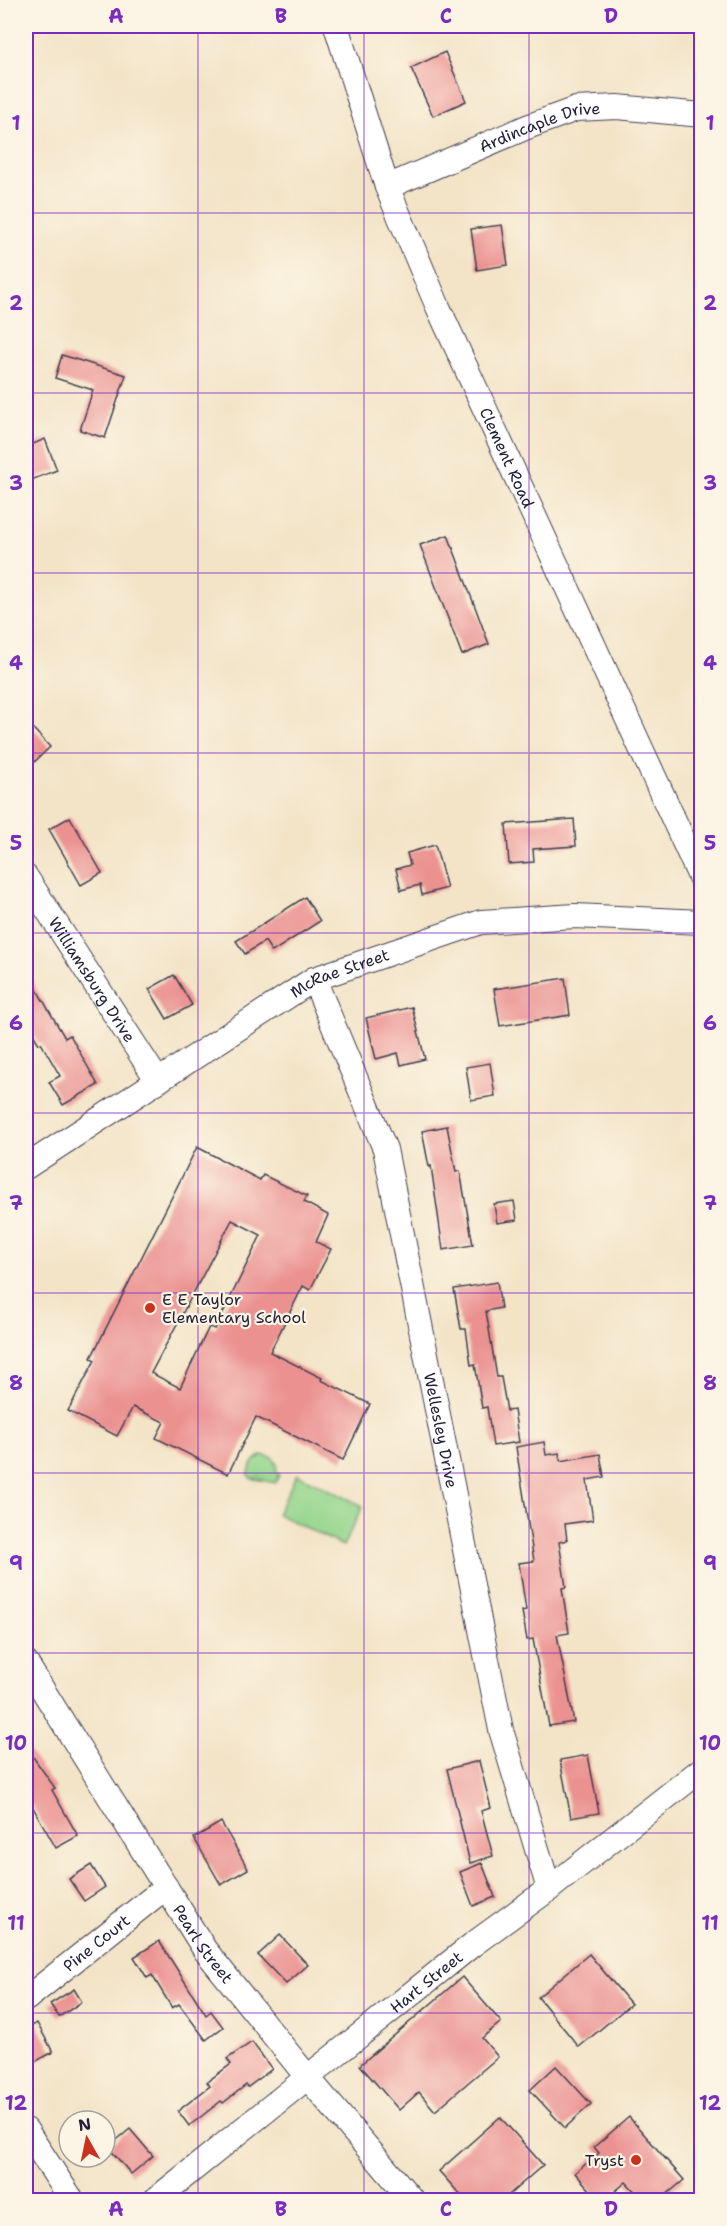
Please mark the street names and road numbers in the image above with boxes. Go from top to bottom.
street label: Ardincaple Drive [476,97,601,157]
street label: Clement Road [475,404,539,511]
street label: Williamsburg Drive [44,913,140,1046]
street label: McRae Street [286,944,392,1002]
street label: Wellesley Drive [419,1371,463,1490]
street label: Pearl Street [168,1900,238,1987]
street label: Pine Court [58,1910,134,1976]
street label: Hart Street [385,1946,467,2018]

